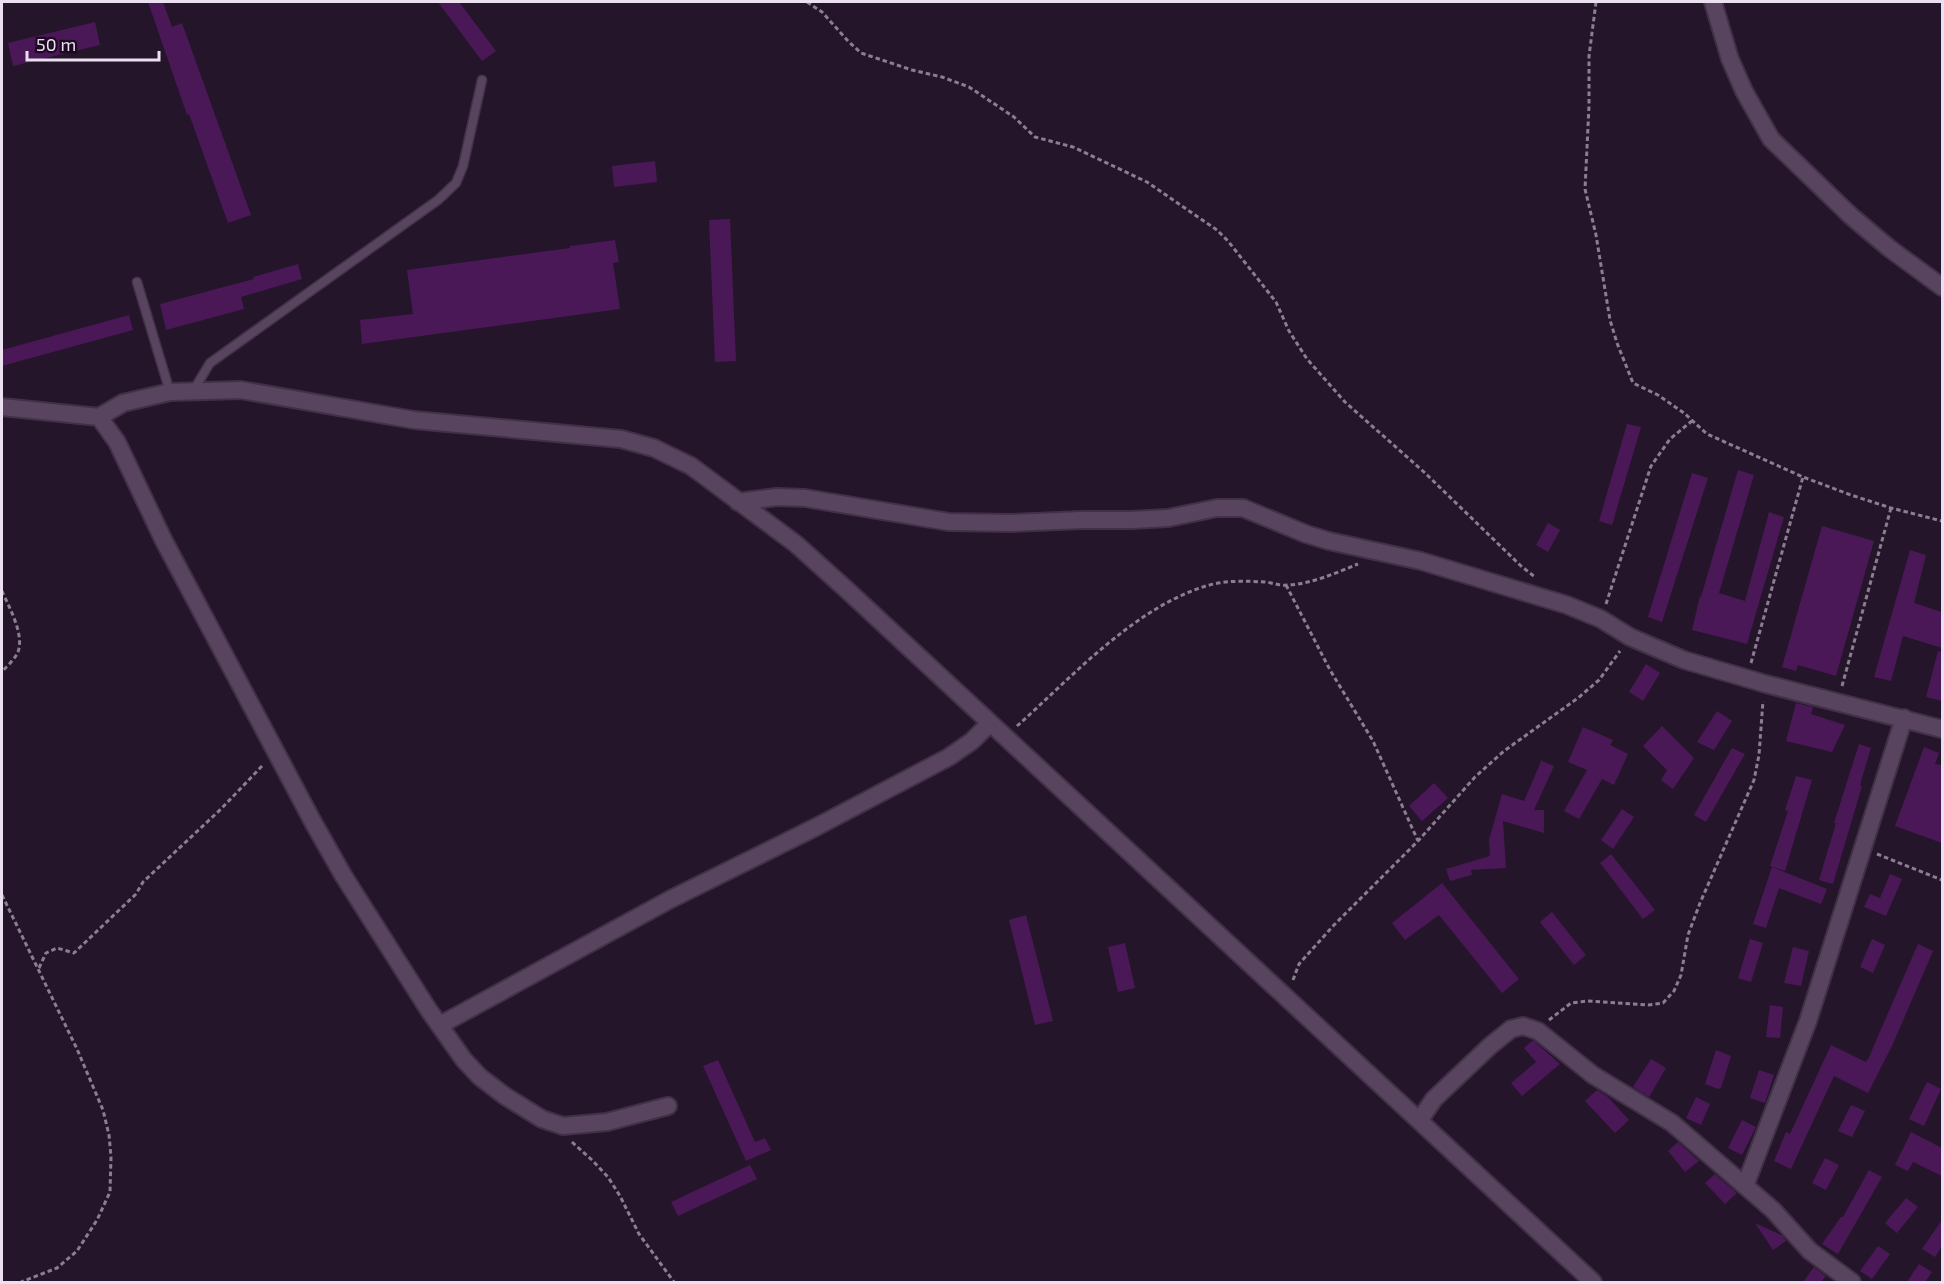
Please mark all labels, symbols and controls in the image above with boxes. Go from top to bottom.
scale bar [27,24,159,62]
text: 50 m [36,33,76,55]

